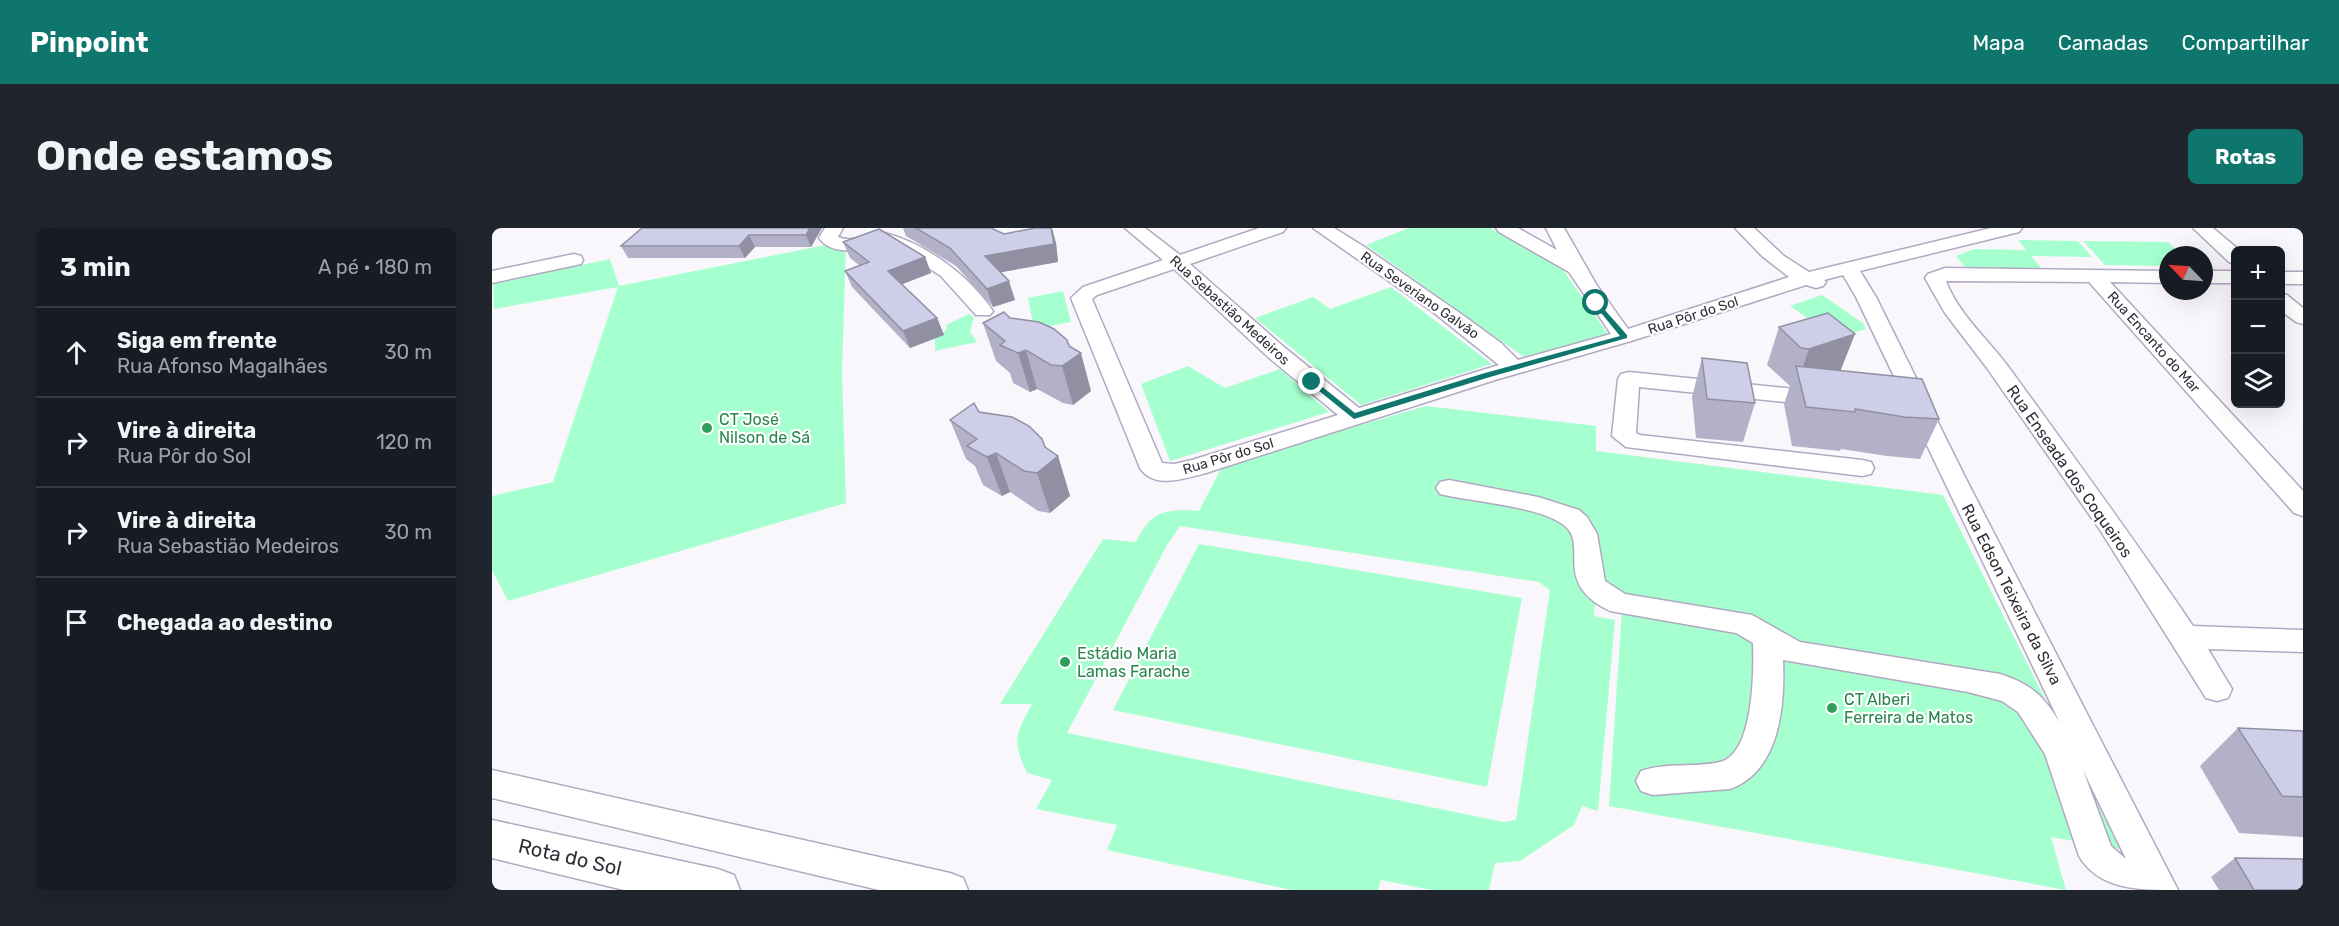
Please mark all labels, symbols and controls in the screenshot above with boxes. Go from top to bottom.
text: Pinpoint [30,26,149,59]
text: Mapa [1972,30,2025,55]
text: Camadas [2058,30,2148,55]
text: Compartilhar [2181,30,2309,55]
button: Rotas [2188,129,2303,184]
text: Onde estamos [36,131,333,181]
north arrow [2159,246,2213,300]
map controls [2231,246,2285,408]
button: + [2231,246,2285,300]
street label: Rua Severiano Galvão [1357,248,1482,343]
text: 3 min [60,252,131,283]
street label: Rua Sebastião Medeiros [1166,252,1293,369]
text: A pé · 180 m [318,255,432,279]
street label: Rua Encanto do Mar [2104,288,2204,397]
route start [1582,289,1608,315]
street label: Rua Pôr do Sol [1646,293,1741,338]
button: − [2231,300,2285,354]
text: Siga em frente [117,327,277,354]
icon: ahead [60,336,93,369]
text: 30 m [385,340,432,364]
text: Rua Afonso Magalhães [117,354,328,378]
button: layers [2231,354,2285,408]
route end [1298,368,1324,394]
street label: Rua Enseada dos Coqueiros [2003,381,2137,561]
place label: CT José Nilson de Sá [719,410,810,447]
text: Vire à direita [117,417,256,444]
marker: CT José Nilson de Sá [700,421,714,435]
icon: right [60,426,93,459]
text: 120 m [376,430,432,454]
street label: Rua Pôr do Sol [1181,435,1276,478]
text: Rua Pôr do Sol [117,444,251,468]
street label: Rua Edson Teixeira da Silva [1958,501,2066,688]
text: Vire à direita [117,507,256,534]
icon: right [60,516,93,549]
text: 30 m [385,520,432,544]
text: Rua Sebastião Medeiros [117,534,339,558]
icon: arrive [60,606,93,639]
text: Chegada ao destino [117,609,333,636]
place label: Estádio Maria Lamas Farache [1077,644,1190,681]
marker: Estádio Maria Lamas Farache [1058,655,1072,669]
place label: CT Alberi Ferreira de Matos [1844,690,1973,727]
marker: CT Alberi Ferreira de Matos [1825,701,1839,715]
street label: Rota do Sol [516,833,624,881]

